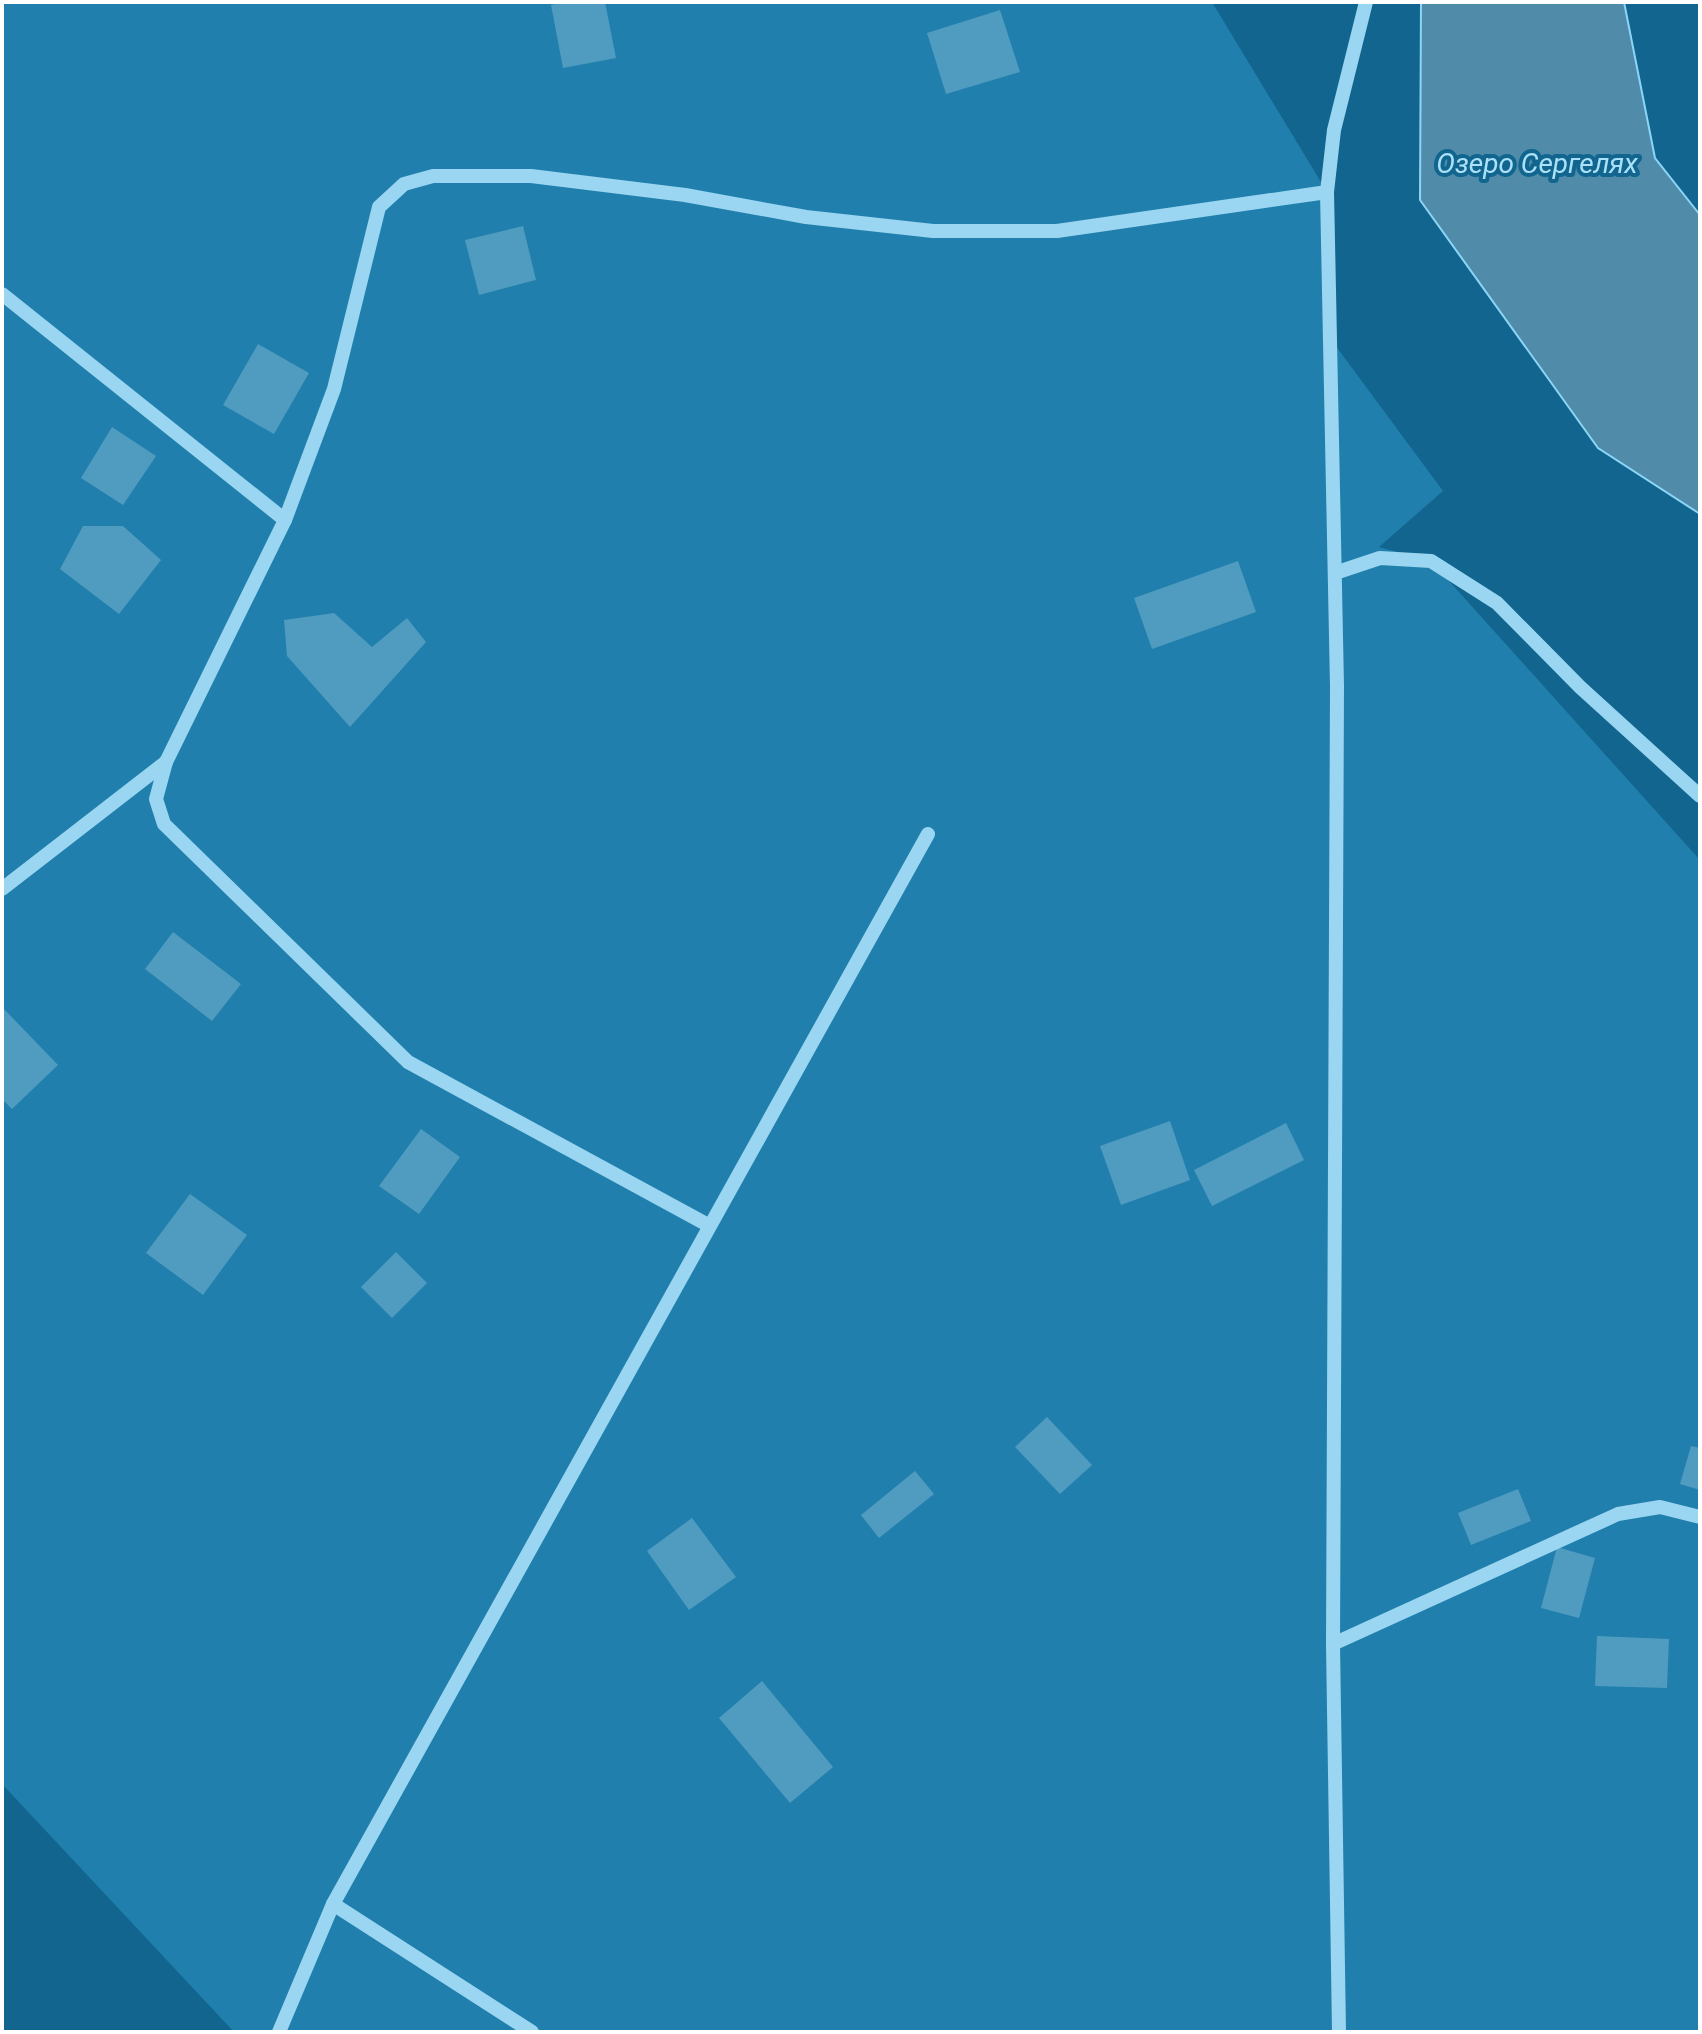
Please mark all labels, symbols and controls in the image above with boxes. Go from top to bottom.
water label: Озеро Сергелях [1436,147,1638,180]

